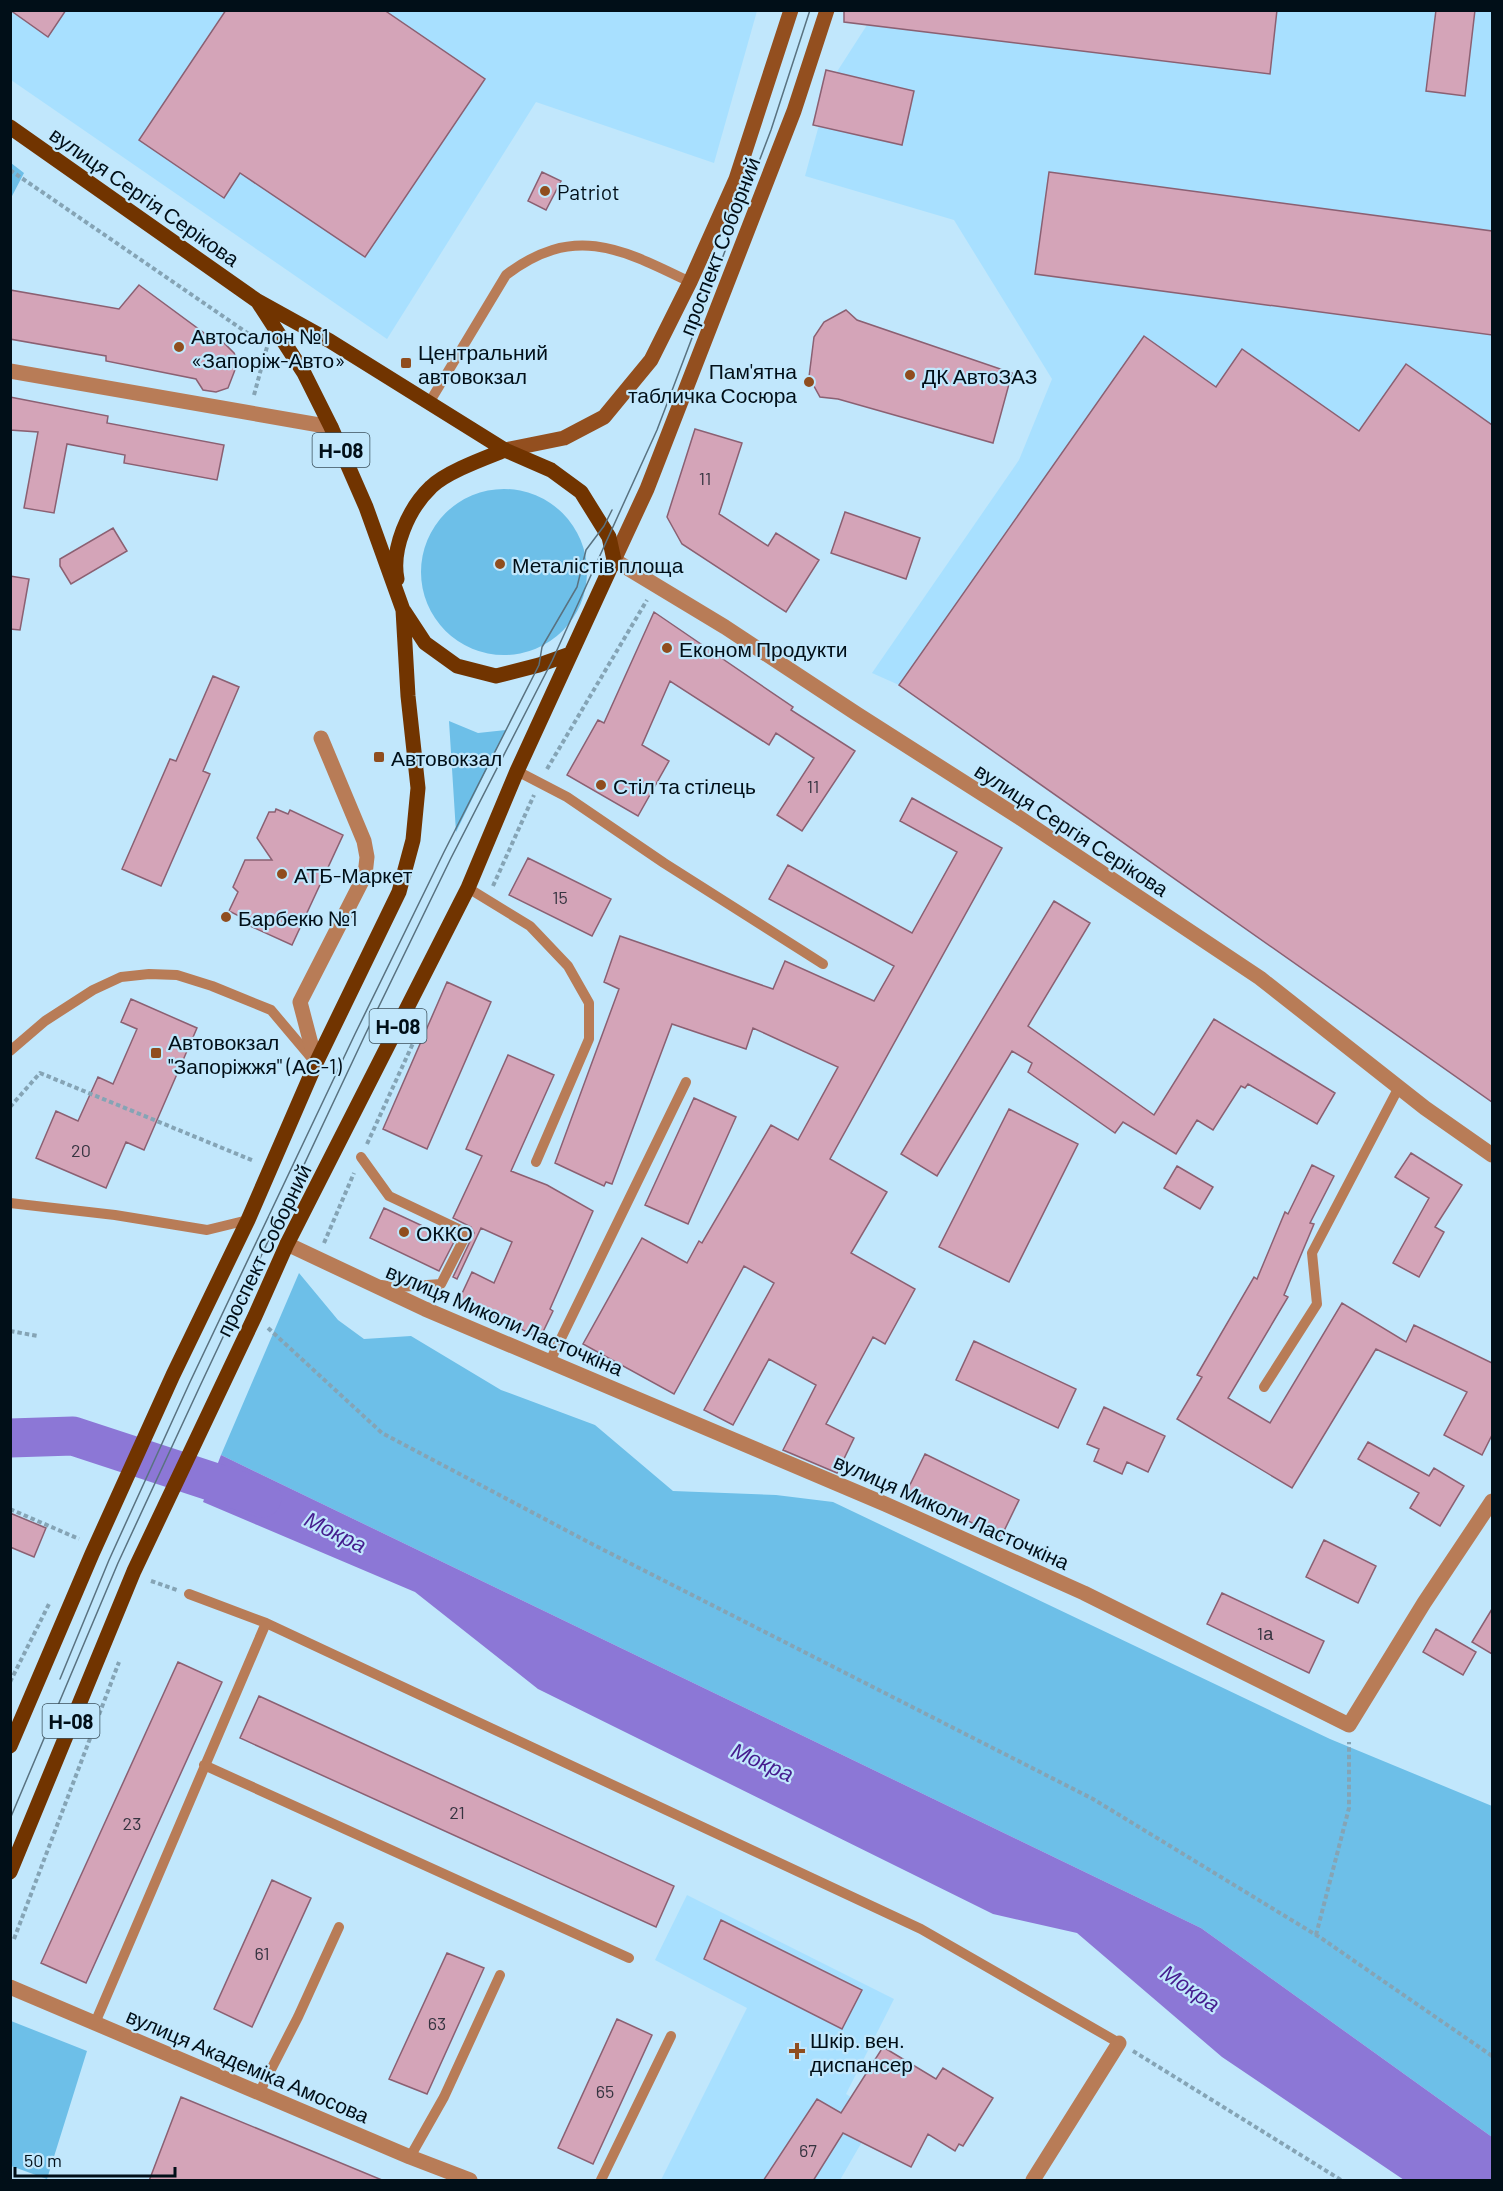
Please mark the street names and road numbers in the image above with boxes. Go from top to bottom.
street label: вулиця Сергія Серікова [45,121,245,271]
street label: проспект Соборний [673,153,765,339]
road number: Н-08 [312,433,370,467]
street label: вулиця Сергія Серікова [971,757,1174,901]
road number: Н-08 [370,1009,426,1043]
street label: проспект Соборний [210,1160,316,1340]
street label: вулиця Миколи Ласточкіна [383,1258,628,1380]
street label: вулиця Миколи Ласточкіна [830,1448,1074,1574]
road number: Н-08 [42,1704,100,1738]
street label: вулиця Академіка Амосова [123,2002,373,2128]

